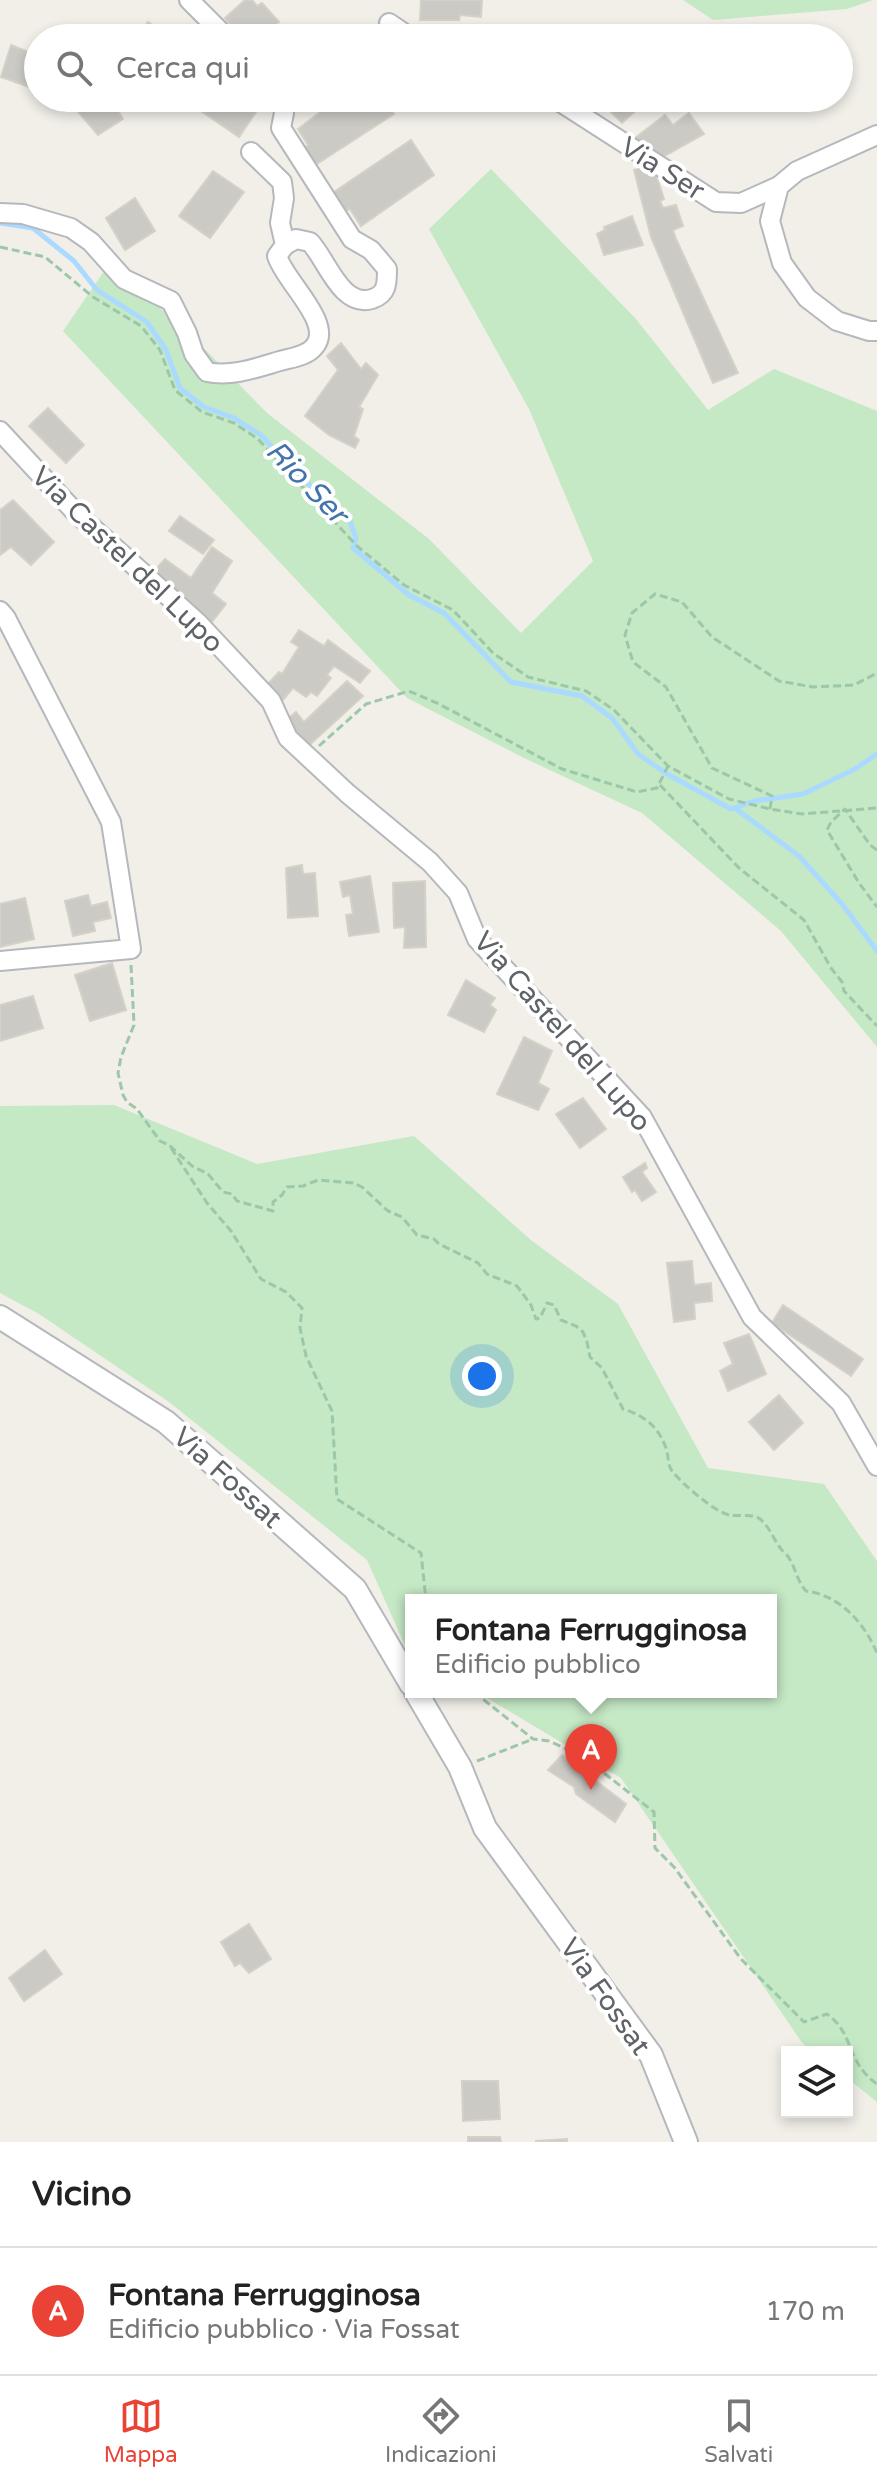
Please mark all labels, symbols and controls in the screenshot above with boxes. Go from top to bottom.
search box [24,24,853,112]
icon: search [52,46,96,90]
text: Cerca qui [116,50,250,87]
street label: Via Ser [614,130,711,208]
water label: Rio Ser [258,433,358,534]
street label: Via Castel del Lupo [24,459,230,660]
street label: Via Castel del Lupo [466,925,658,1139]
your location [462,1356,502,1396]
street label: Via Fossat [166,1420,289,1536]
popup [405,1594,777,1698]
text: Fontana Ferrugginosa [435,1612,747,1649]
text: Edificio pubblico [435,1649,641,1680]
pin: A [565,1724,617,1790]
street label: Via Fossat [553,1932,658,2062]
map controls [781,2046,853,2118]
button: layers [781,2046,853,2118]
text: Vicino [32,2174,132,2215]
text: Fontana Ferrugginosa [108,2277,421,2314]
text: A [48,2296,68,2327]
text: 170 m [765,2296,845,2327]
text: Edificio pubblico · Via Fossat [108,2314,460,2345]
tab: Mappa [104,2394,178,2468]
tab: Indicazioni [385,2394,497,2468]
tab: Salvati [704,2394,773,2468]

